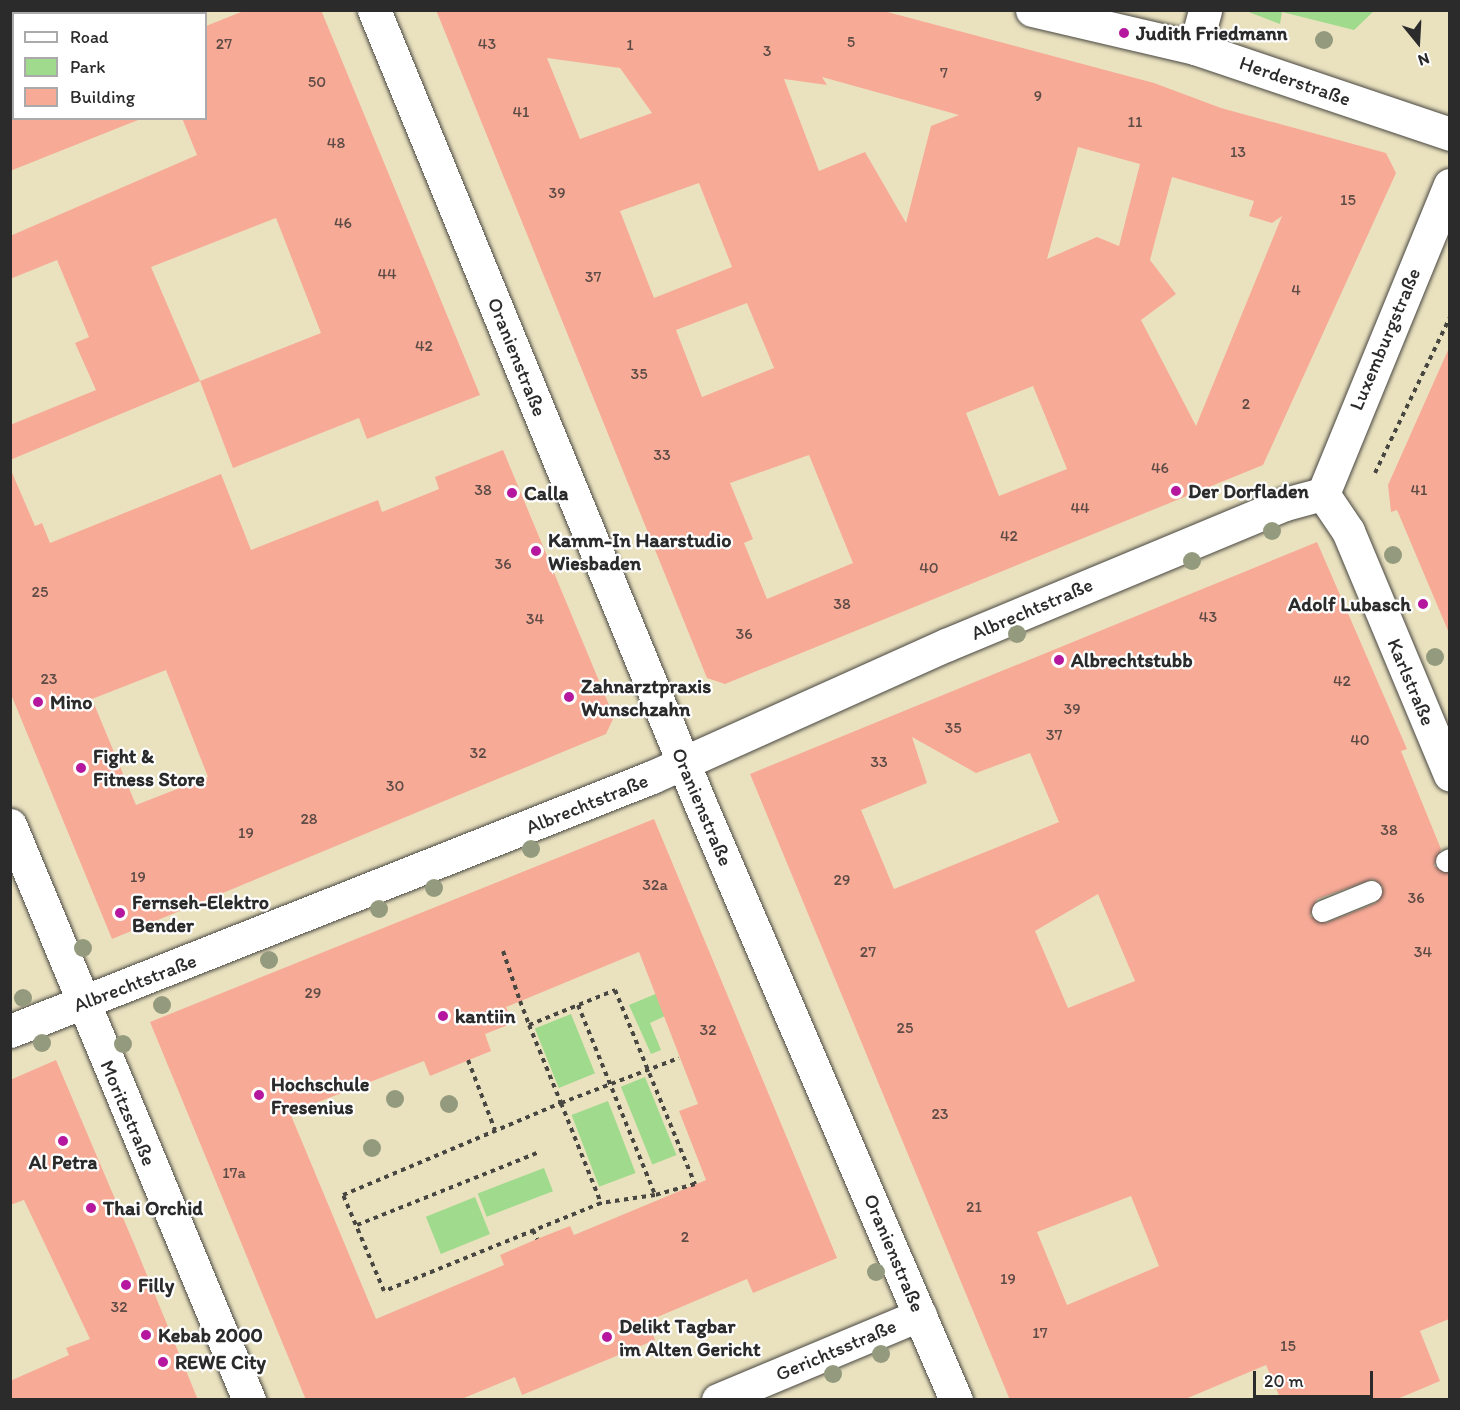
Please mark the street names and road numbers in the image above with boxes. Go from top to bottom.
street label: Herderstraße [1236,51,1354,111]
street label: Luxemburgstraße [1344,264,1426,414]
street label: Oranienstraße [482,294,552,420]
street label: Albrechtstraße [967,573,1097,645]
street label: Karlstraße [1382,635,1440,729]
street label: Oranienstraße [666,744,738,870]
street label: Albrechtstraße [522,769,652,839]
street label: Albrechtstraße [70,949,200,1017]
street label: Moritzstraße [95,1057,161,1169]
street label: Oranienstraße [858,1190,930,1316]
street label: Gerichtsstraße [772,1314,900,1386]

